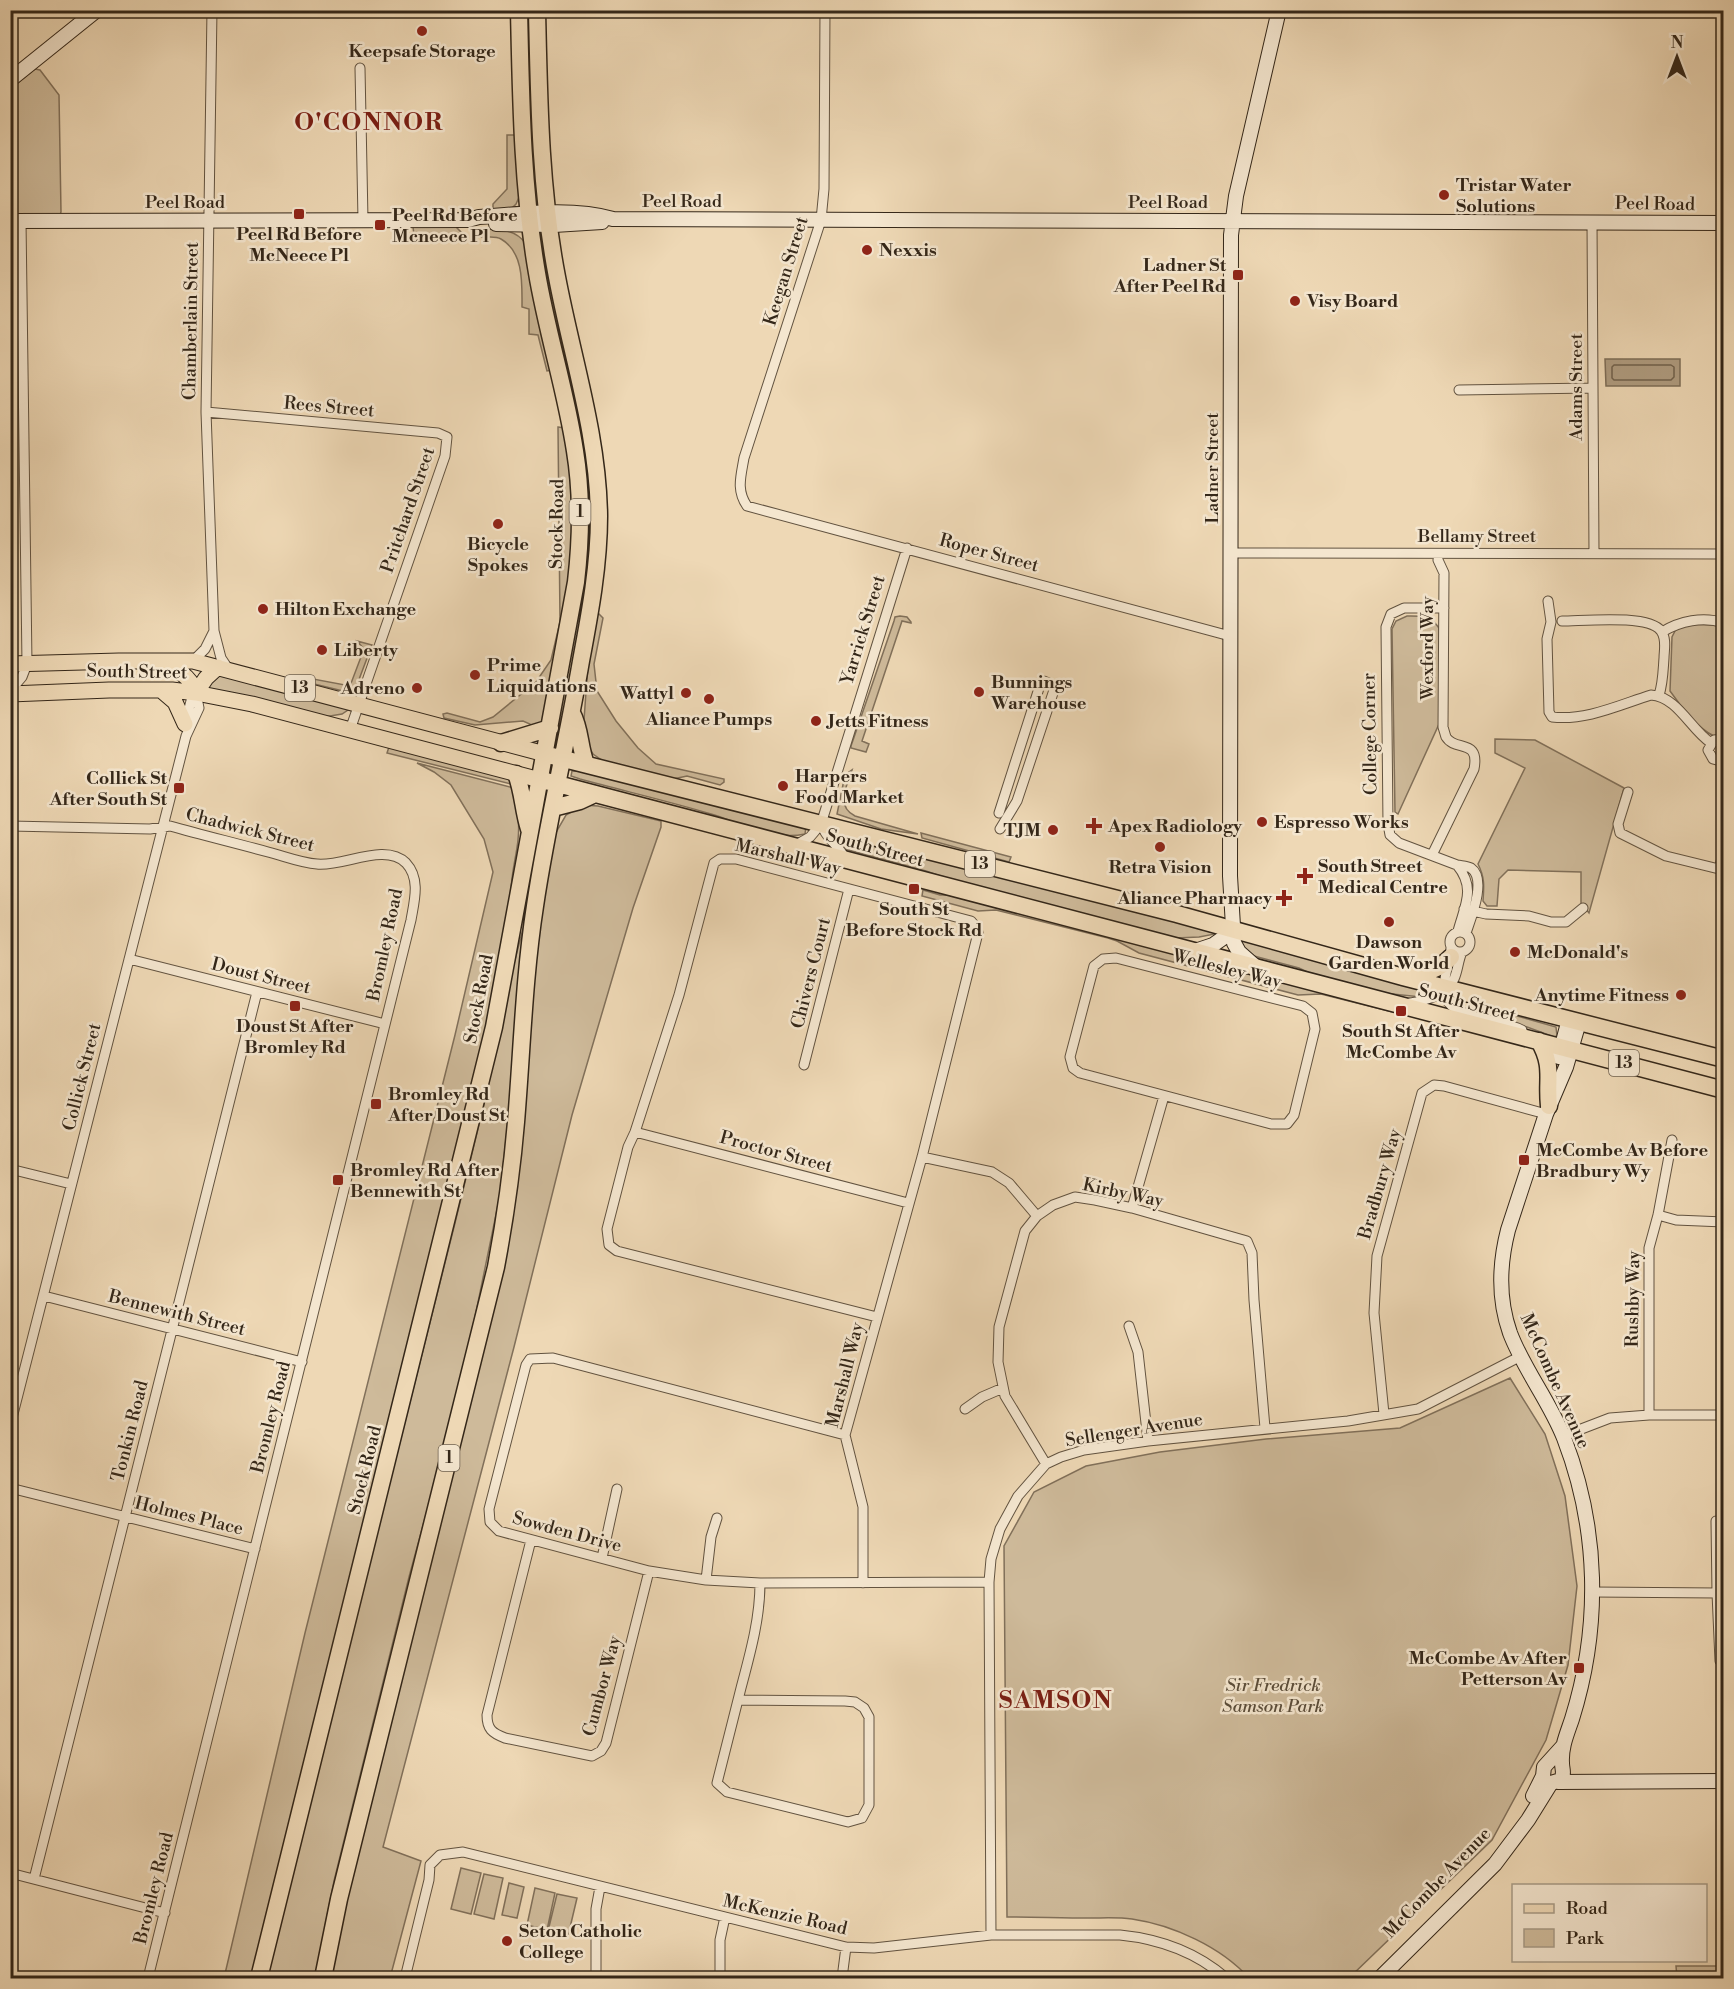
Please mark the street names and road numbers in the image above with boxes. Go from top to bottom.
street label: Peel Road [642,190,723,213]
street label: Peel Road [145,191,226,214]
street label: Peel Road [1128,191,1209,214]
street label: Peel Road [1615,192,1696,216]
street label: Keegan Street [758,213,814,328]
street label: Chamberlain Street [178,241,204,400]
street label: Adams Street [1565,333,1588,442]
street label: Rees Street [283,392,376,422]
street label: Ladner Street [1201,412,1224,524]
street label: Pritchard Street [376,443,440,576]
street label: Stock Road [545,478,569,569]
road number: 1 [570,499,590,525]
street label: Bellamy Street [1417,525,1537,548]
street label: Roper Street [937,529,1042,578]
street label: Yarrick Street [835,572,891,688]
street label: Wexford Way [1416,596,1439,701]
street label: South Street [86,660,188,684]
street label: College Corner [1357,672,1383,795]
road number: 13 [285,675,315,701]
street label: Chadwick Street [183,803,317,857]
street label: South Street [823,824,927,872]
street label: Marshall Way [733,834,843,880]
road number: 13 [965,851,995,877]
street label: Bromley Road [362,886,408,1004]
street label: Chivers Court [786,915,836,1031]
street label: Wellesley Way [1169,944,1284,994]
street label: Stock Road [459,952,499,1046]
street label: Doust Street [209,953,314,1000]
street label: South Street [1415,979,1519,1027]
street label: Collick Street [58,1020,107,1133]
road number: 13 [1609,1050,1639,1076]
street label: Proctor Street [717,1126,835,1178]
street label: Bradbury Way [1353,1126,1407,1243]
street label: Kirby Way [1080,1173,1166,1213]
street label: Rushby Way [1621,1250,1645,1348]
street label: Bennewith Street [105,1285,248,1341]
street label: McCombe Avenue [1515,1310,1595,1452]
street label: Marshall Way [821,1320,869,1430]
street label: Bromley Road [246,1358,296,1476]
street label: Tonkin Road [106,1377,154,1484]
street label: Sellenger Avenue [1064,1408,1204,1452]
street label: Stock Road [343,1423,387,1517]
road number: 1 [438,1445,460,1471]
street label: Holmes Place [132,1491,246,1541]
street label: Sowden Drive [510,1506,624,1558]
street label: Cumbor Way [578,1633,627,1739]
street label: McCombe Avenue [1378,1823,1496,1943]
street label: Bromley Road [129,1829,179,1947]
street label: McKenzie Road [721,1890,850,1941]

